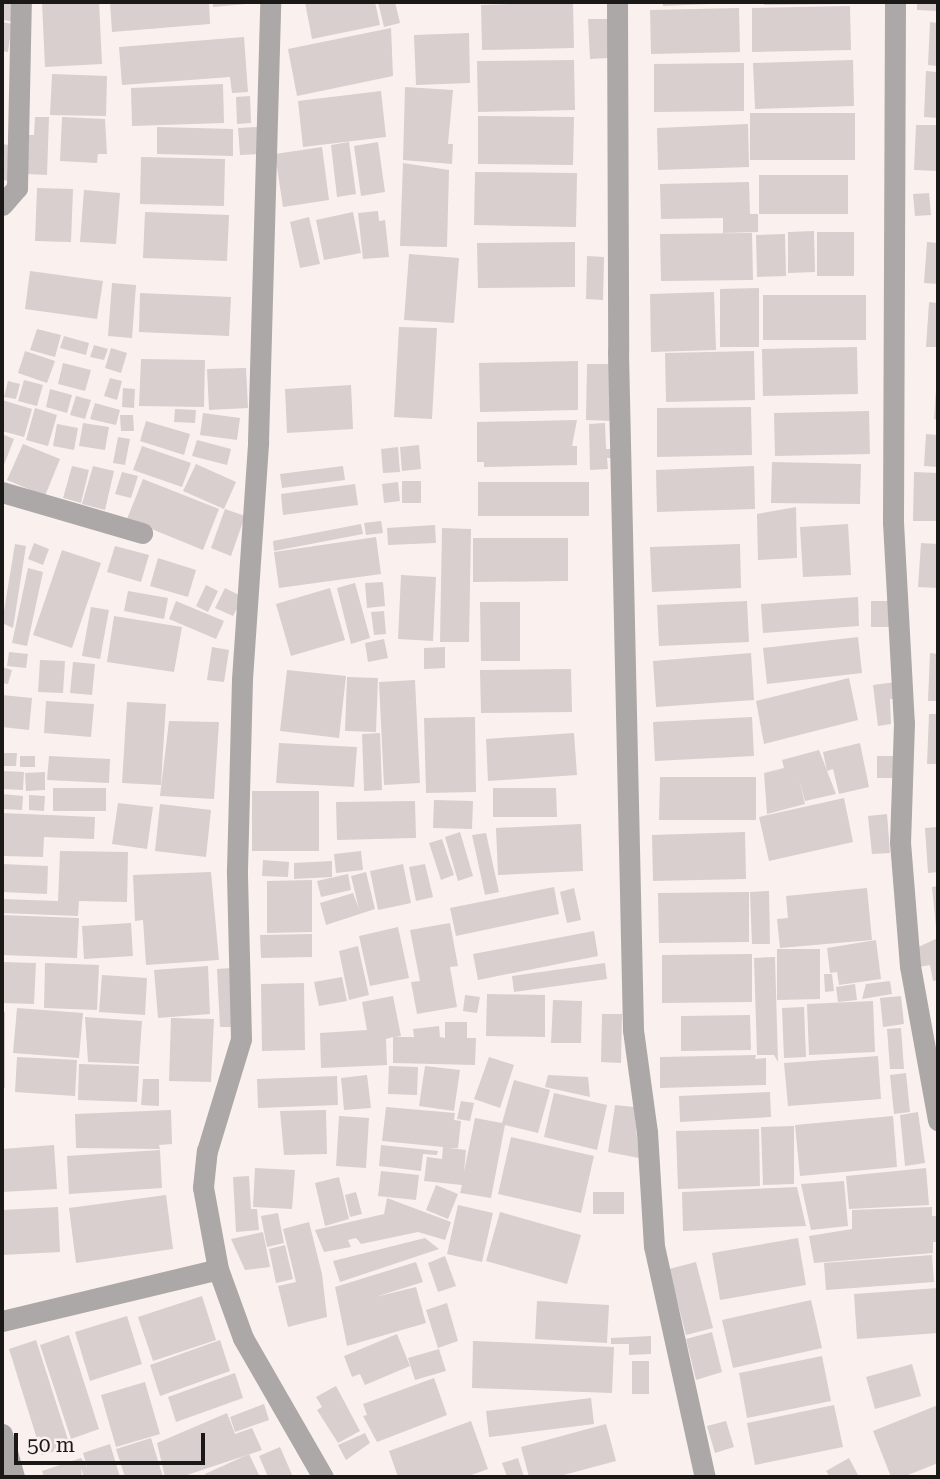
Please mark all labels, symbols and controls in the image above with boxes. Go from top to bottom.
scale bar [18,1420,208,1464]
text: 50 m [27,1433,75,1457]

